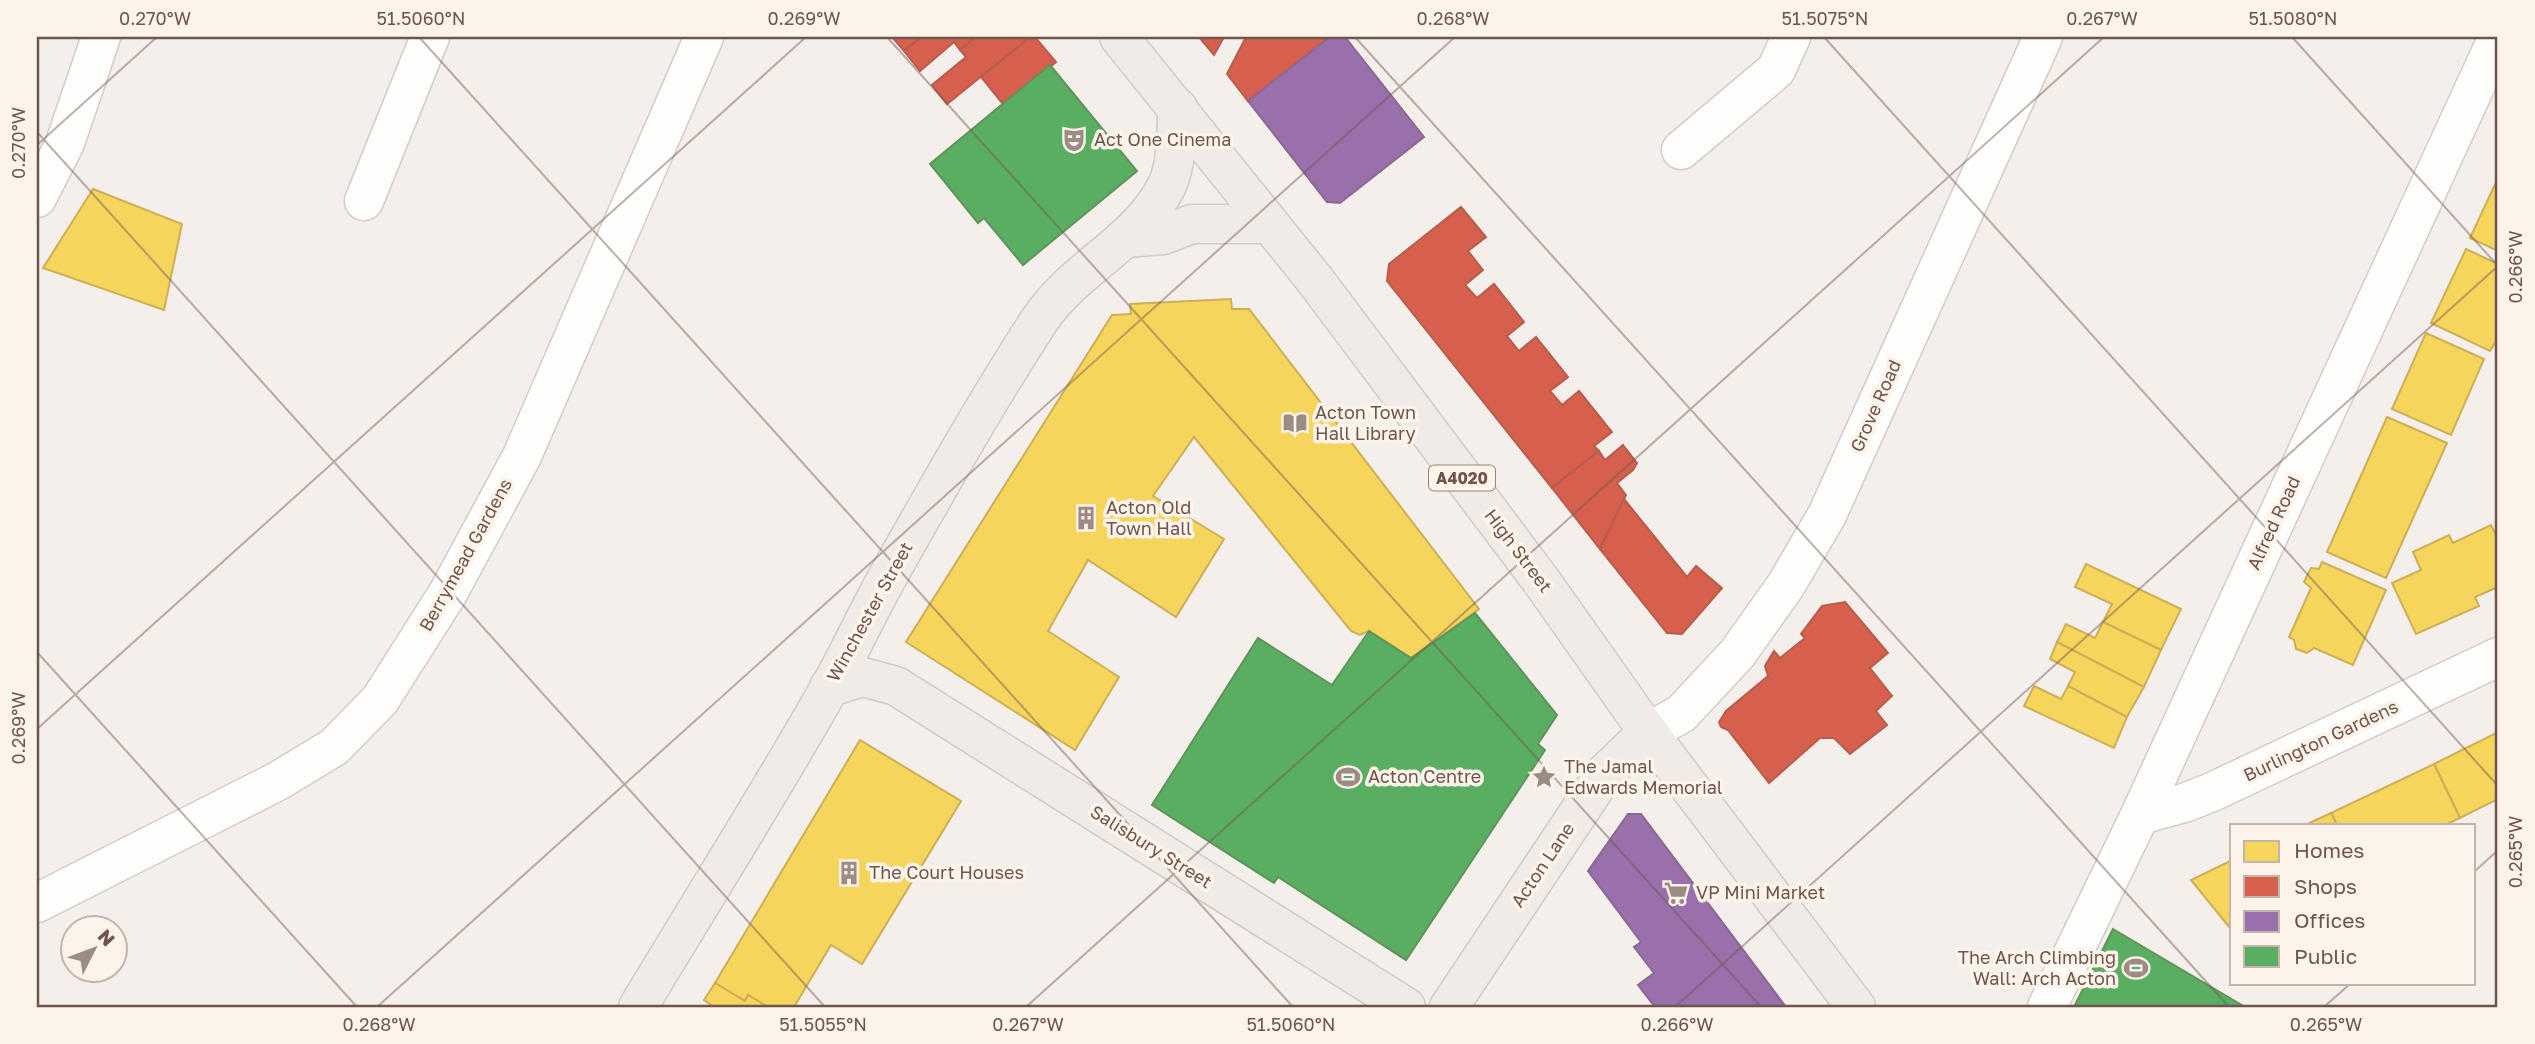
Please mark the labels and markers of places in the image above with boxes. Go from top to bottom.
theatre icon: Act One Cinema [1060,126,1088,154]
place label: Act One Cinema [1094,128,1231,150]
place label: Acton Town Hall Library [1315,401,1416,444]
library icon: Acton Town Hall Library [1281,409,1309,437]
place label: Acton Old Town Hall [1106,496,1192,539]
building icon: Acton Old Town Hall [1072,504,1100,532]
place label: The Jamal Edwards Memorial [1564,755,1723,798]
sports icon: Acton Centre [1334,763,1362,791]
place icon: The Jamal Edwards Memorial [1530,763,1558,791]
place label: Acton Centre [1368,765,1481,787]
building icon: The Court Houses [835,859,863,887]
place label: The Court Houses [869,861,1024,883]
supermarket icon: VP Mini Market [1662,879,1690,907]
place label: VP Mini Market [1696,881,1825,903]
place label: The Arch Climbing Wall: Arch Acton [1958,946,2116,989]
sports icon: The Arch Climbing Wall: Arch Acton [2122,954,2150,982]

